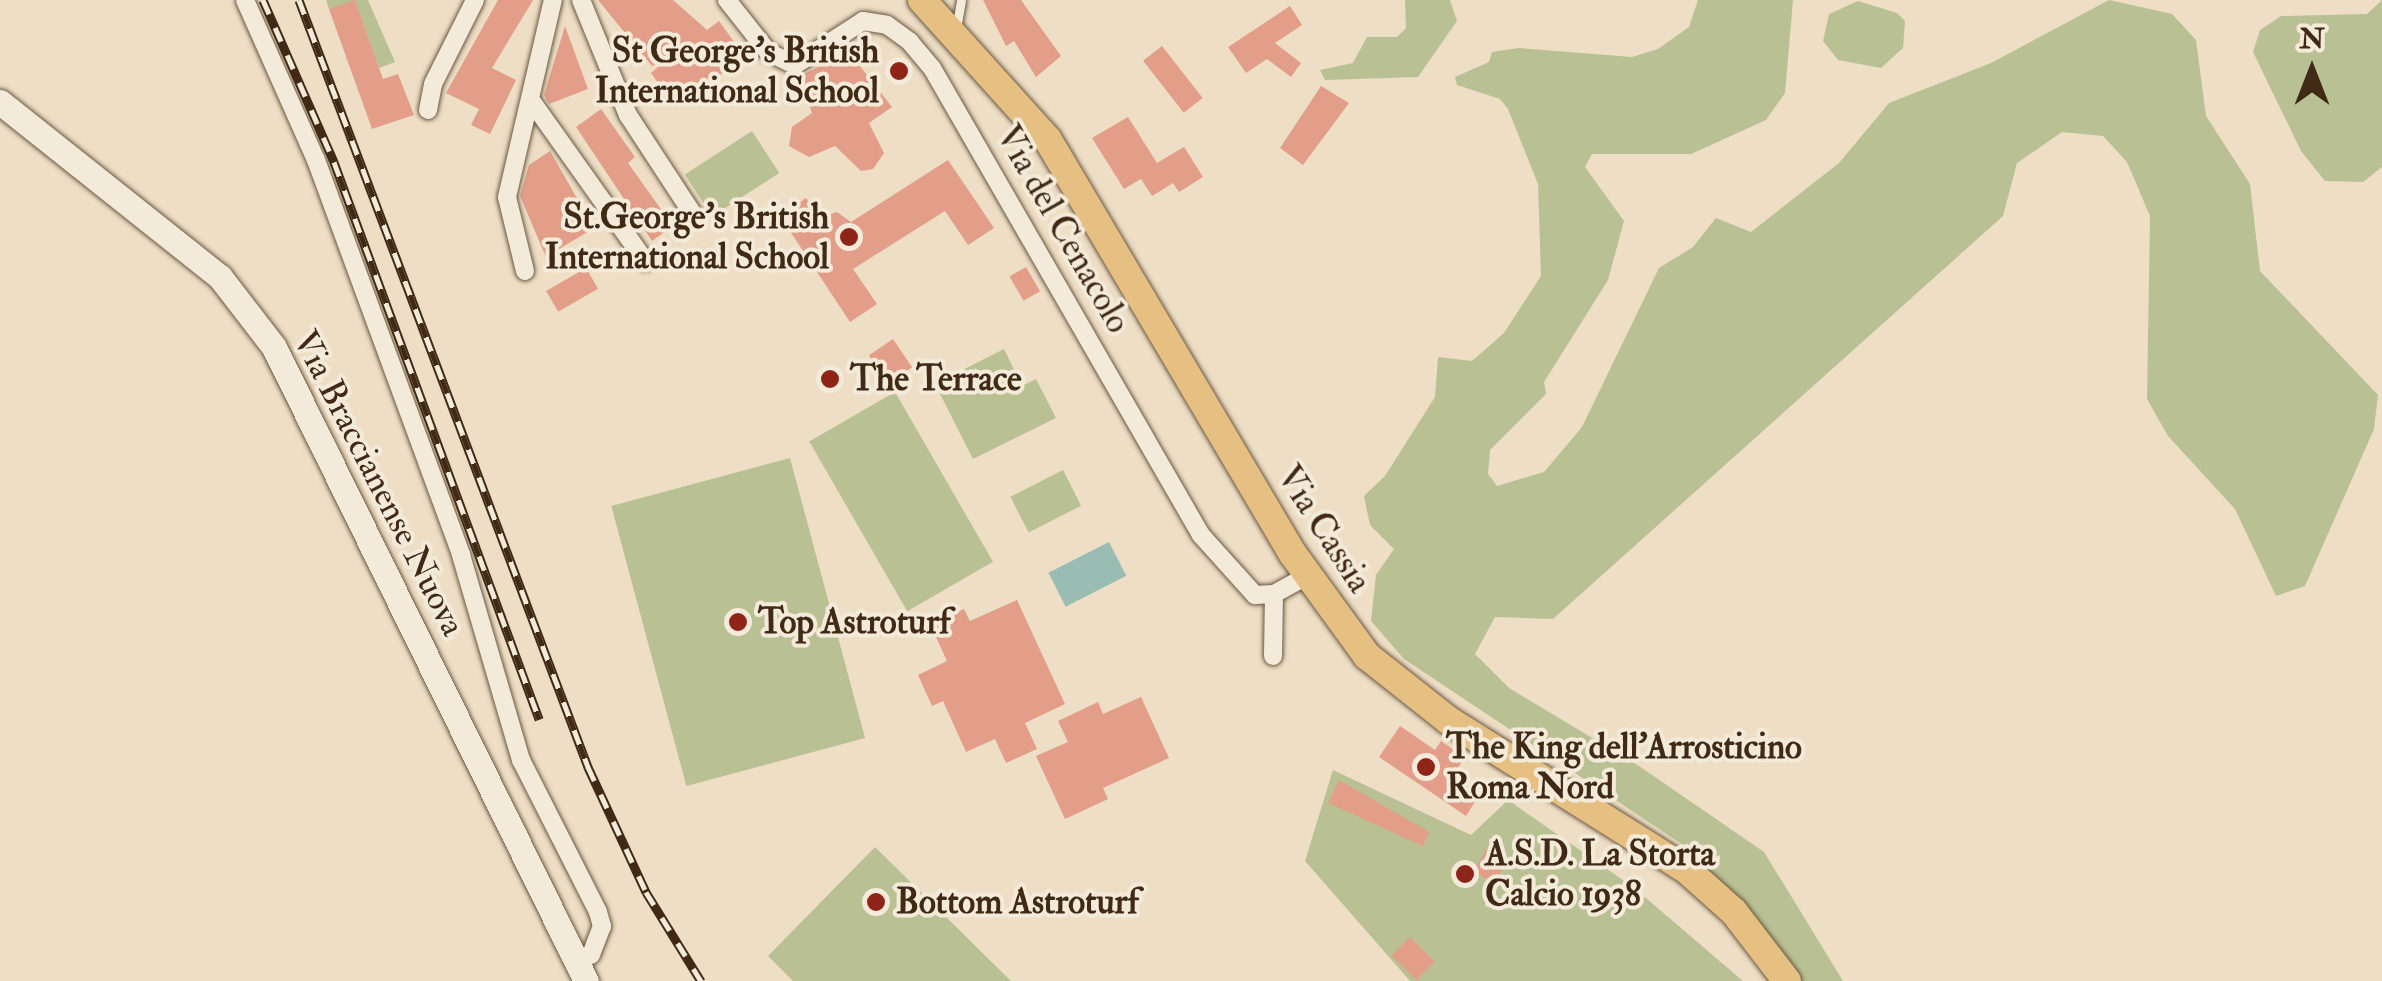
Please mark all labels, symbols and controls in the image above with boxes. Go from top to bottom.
north arrow [2262,20,2362,120]
text: N [2299,22,2325,57]
place label: St George's British International School [595,30,879,112]
marker: St George's British International School [888,60,910,82]
street label: Via del Cenacolo [987,118,1139,340]
place label: St.George's British International School [545,196,829,278]
marker: St.George's British International School [838,226,860,248]
street label: Via Braccianense Nuova [284,323,474,643]
place label: The Terrace [850,358,1022,400]
marker: The Terrace [819,368,841,390]
street label: Via Cassia [1267,457,1381,601]
place label: Top Astroturf [758,601,951,643]
marker: Top Astroturf [727,611,749,633]
place label: The King dell'Arrosticino Roma Nord [1446,726,1802,808]
marker: The King dell'Arrosticino Roma Nord [1415,756,1437,778]
place label: A.S.D. La Storta Calcio 1938 [1485,833,1715,915]
marker: A.S.D. La Storta Calcio 1938 [1454,863,1476,885]
place label: Bottom Astroturf [896,881,1139,923]
marker: Bottom Astroturf [865,891,887,913]

